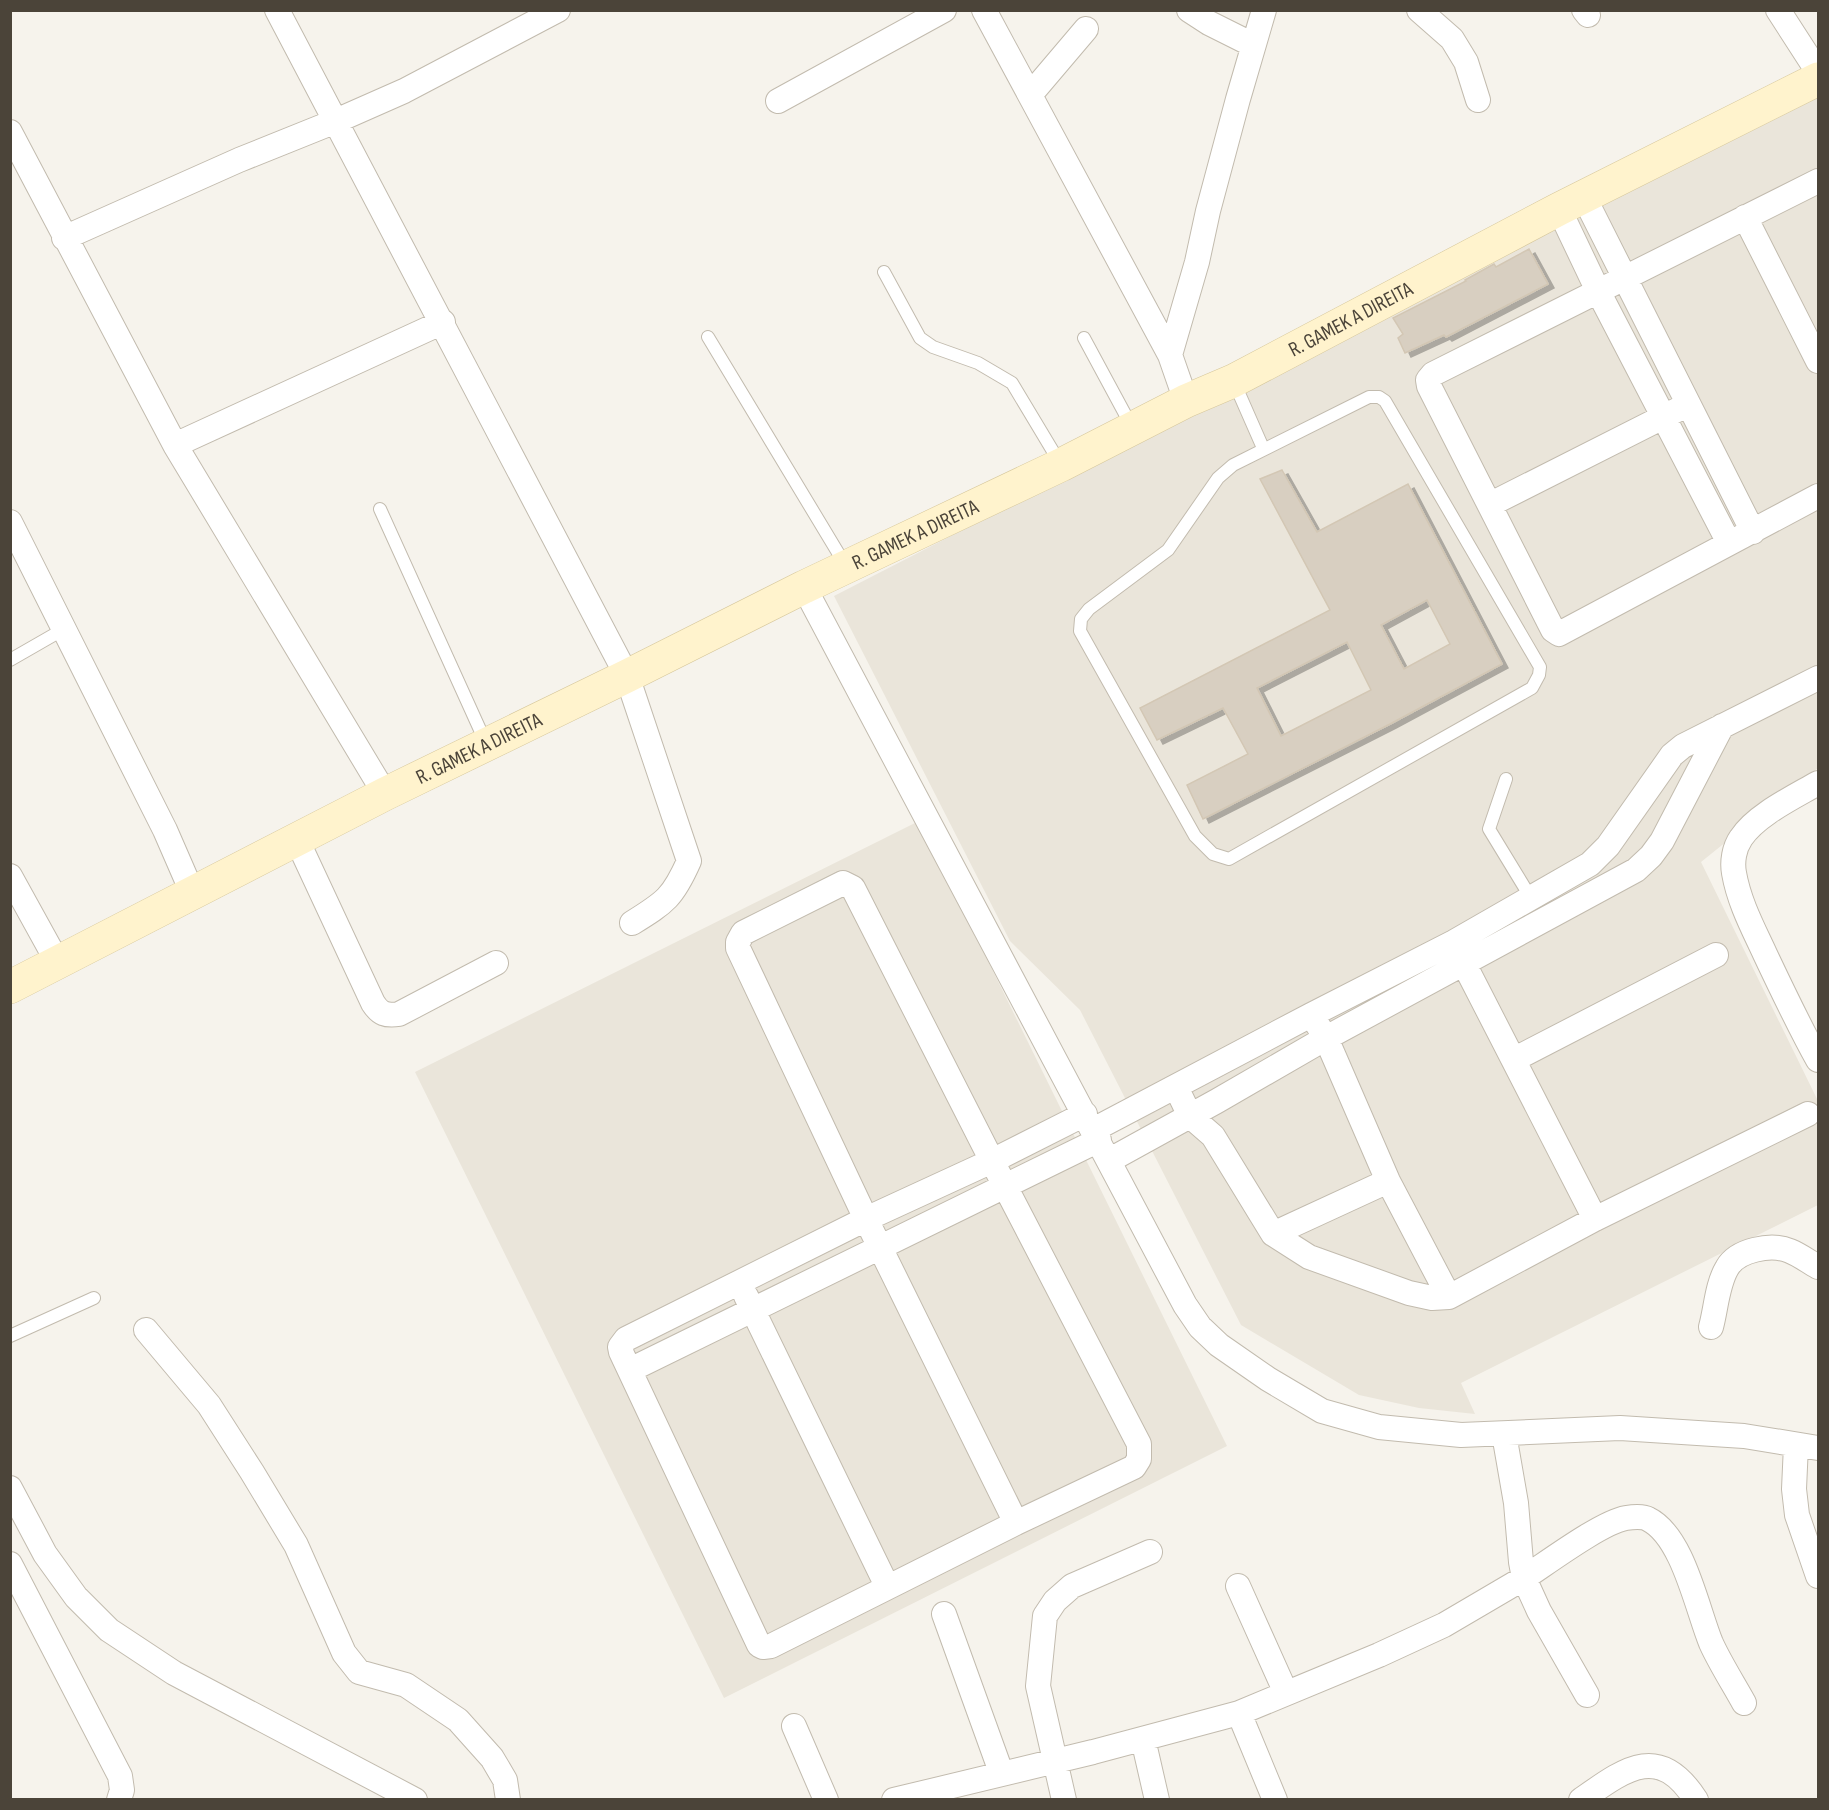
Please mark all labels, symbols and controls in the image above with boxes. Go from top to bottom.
street label: R. GAMEK A DIREITA [1284,276,1418,362]
street label: R. GAMEK A DIREITA [848,494,983,575]
street label: R. GAMEK A DIREITA [412,707,547,790]

